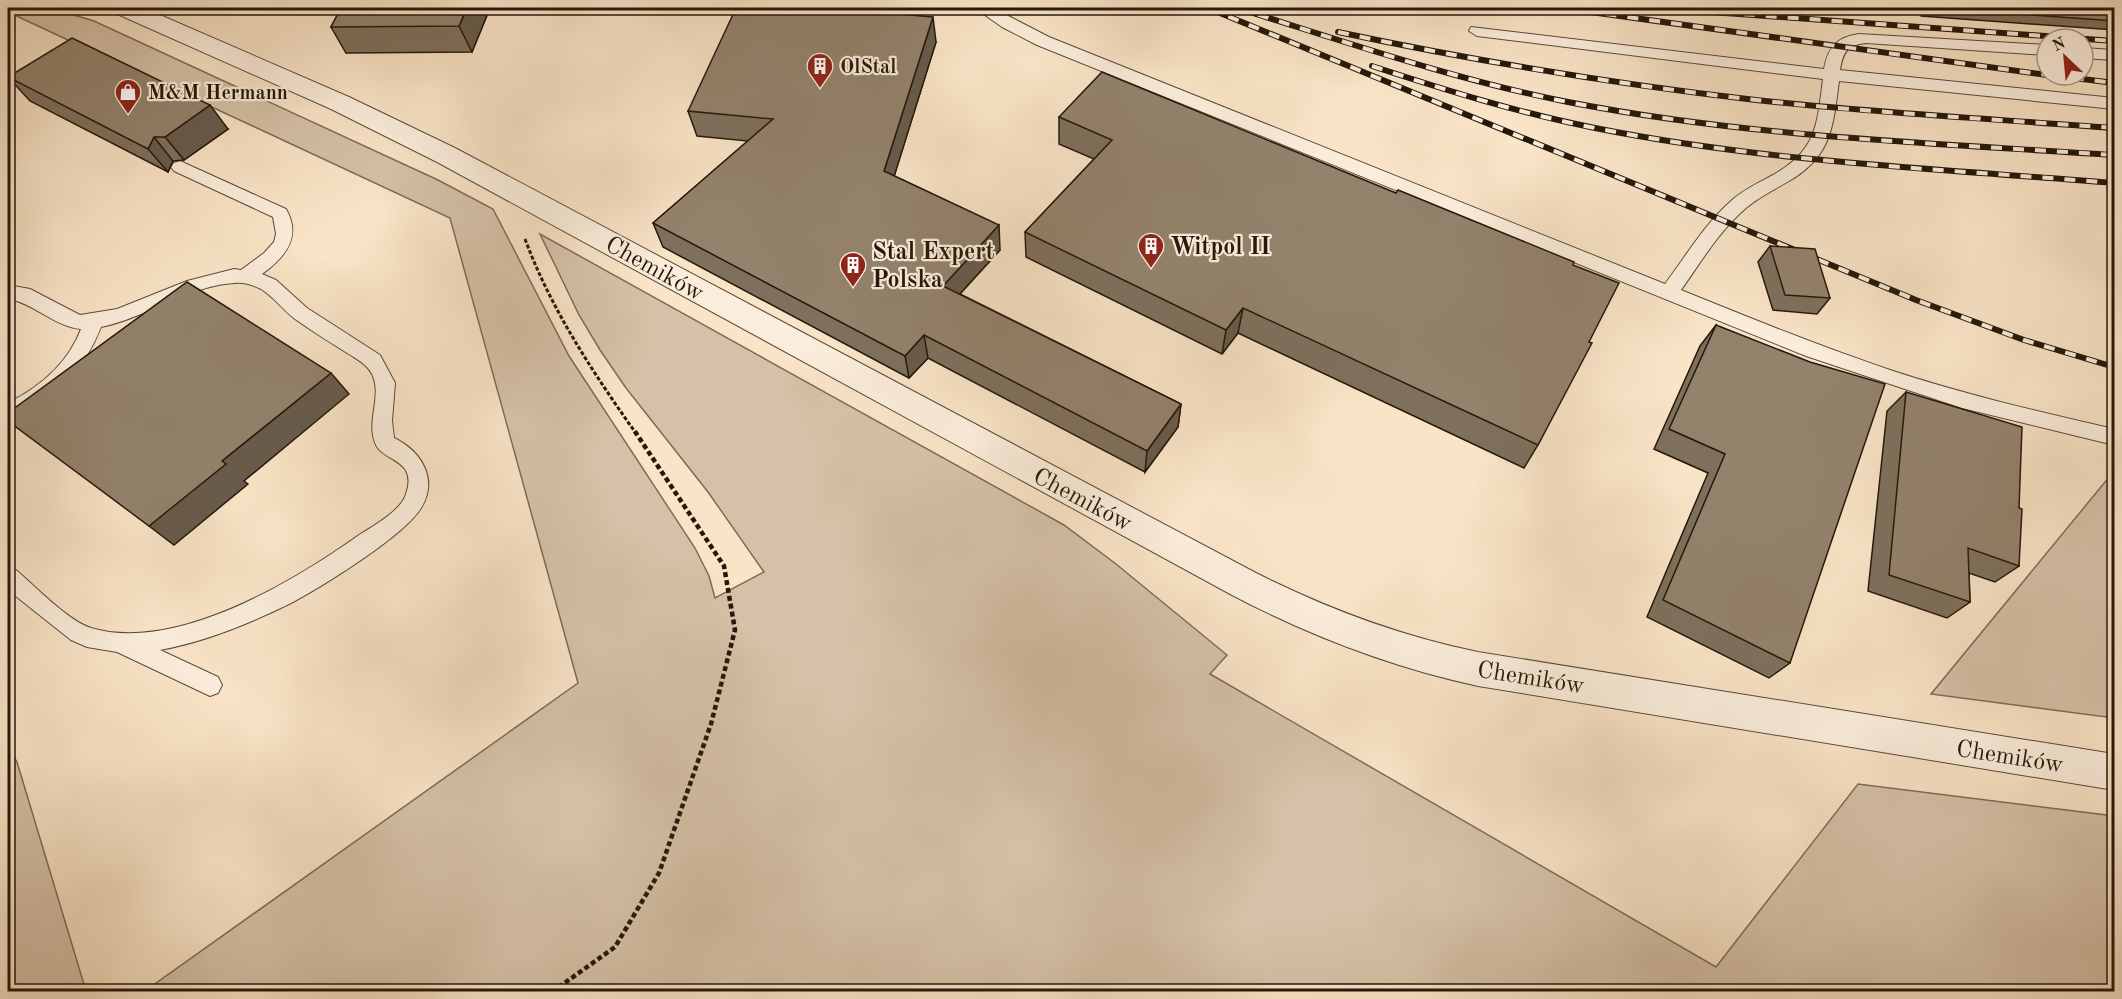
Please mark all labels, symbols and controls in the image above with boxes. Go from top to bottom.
north arrow [2035,27,2095,87]
text: N [2050,35,2069,55]
building icon: OlStal [805,51,835,89]
place label: OlStal [840,58,896,78]
shop icon: M&M Hermann [113,77,143,115]
place label: M&M Hermann [148,84,288,104]
building icon: Witpol II [1136,231,1166,269]
street label: Chemików [601,233,708,307]
place label: Witpol II [1170,236,1271,260]
place label: Stal Expert Polska [872,241,995,293]
building icon: Stal Expert Polska [838,250,868,288]
street label: Chemików [1029,465,1136,537]
street label: Chemików [1475,659,1586,699]
street label: Chemików [1954,738,2065,778]

